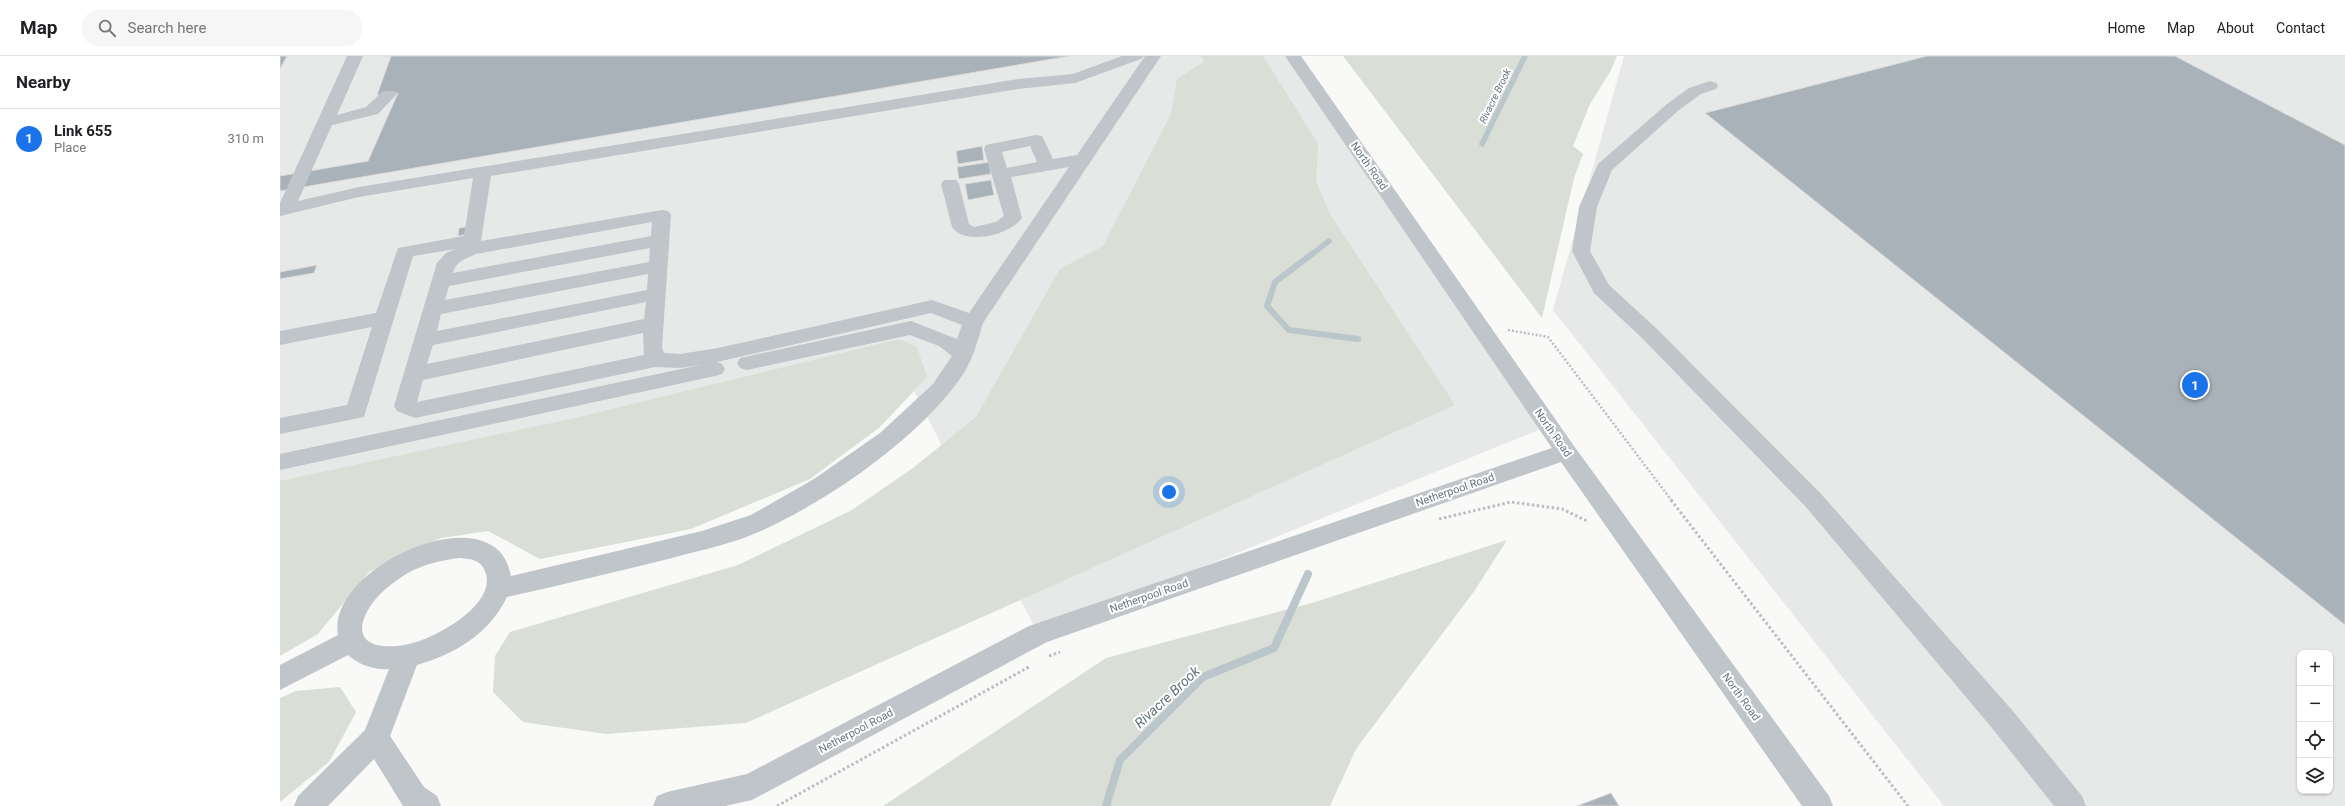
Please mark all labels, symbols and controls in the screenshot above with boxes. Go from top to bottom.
search box [82,10,362,46]
text: Map [20,16,58,39]
icon: search [96,17,118,39]
text: Search here [128,19,206,37]
text: Home [2107,20,2145,36]
text: Map [2167,20,2195,36]
text: About [2217,20,2254,36]
text: Contact [2276,20,2325,36]
water label: Rivacre Brook [1477,66,1513,125]
text: Nearby [16,72,71,92]
text: Link 655 [54,122,112,140]
text: 1 [25,131,33,146]
text: 310 m [227,131,264,146]
street label: North Road [1348,139,1390,193]
text: Place [54,140,86,155]
pin: 1 [2182,370,2208,400]
street label: North Road [1532,406,1574,460]
street label: Netherpool Road [1414,470,1496,510]
your location [1159,482,1179,502]
street label: Netherpool Road [1108,576,1190,616]
map controls [2297,650,2333,794]
button: + [2297,650,2333,686]
water label: Rivacre Brook [1131,662,1204,731]
street label: North Road [1719,671,1763,723]
button: − [2297,686,2333,722]
street label: Netherpool Road [817,706,895,756]
button: locate [2297,722,2333,758]
button: layers [2297,758,2333,794]

